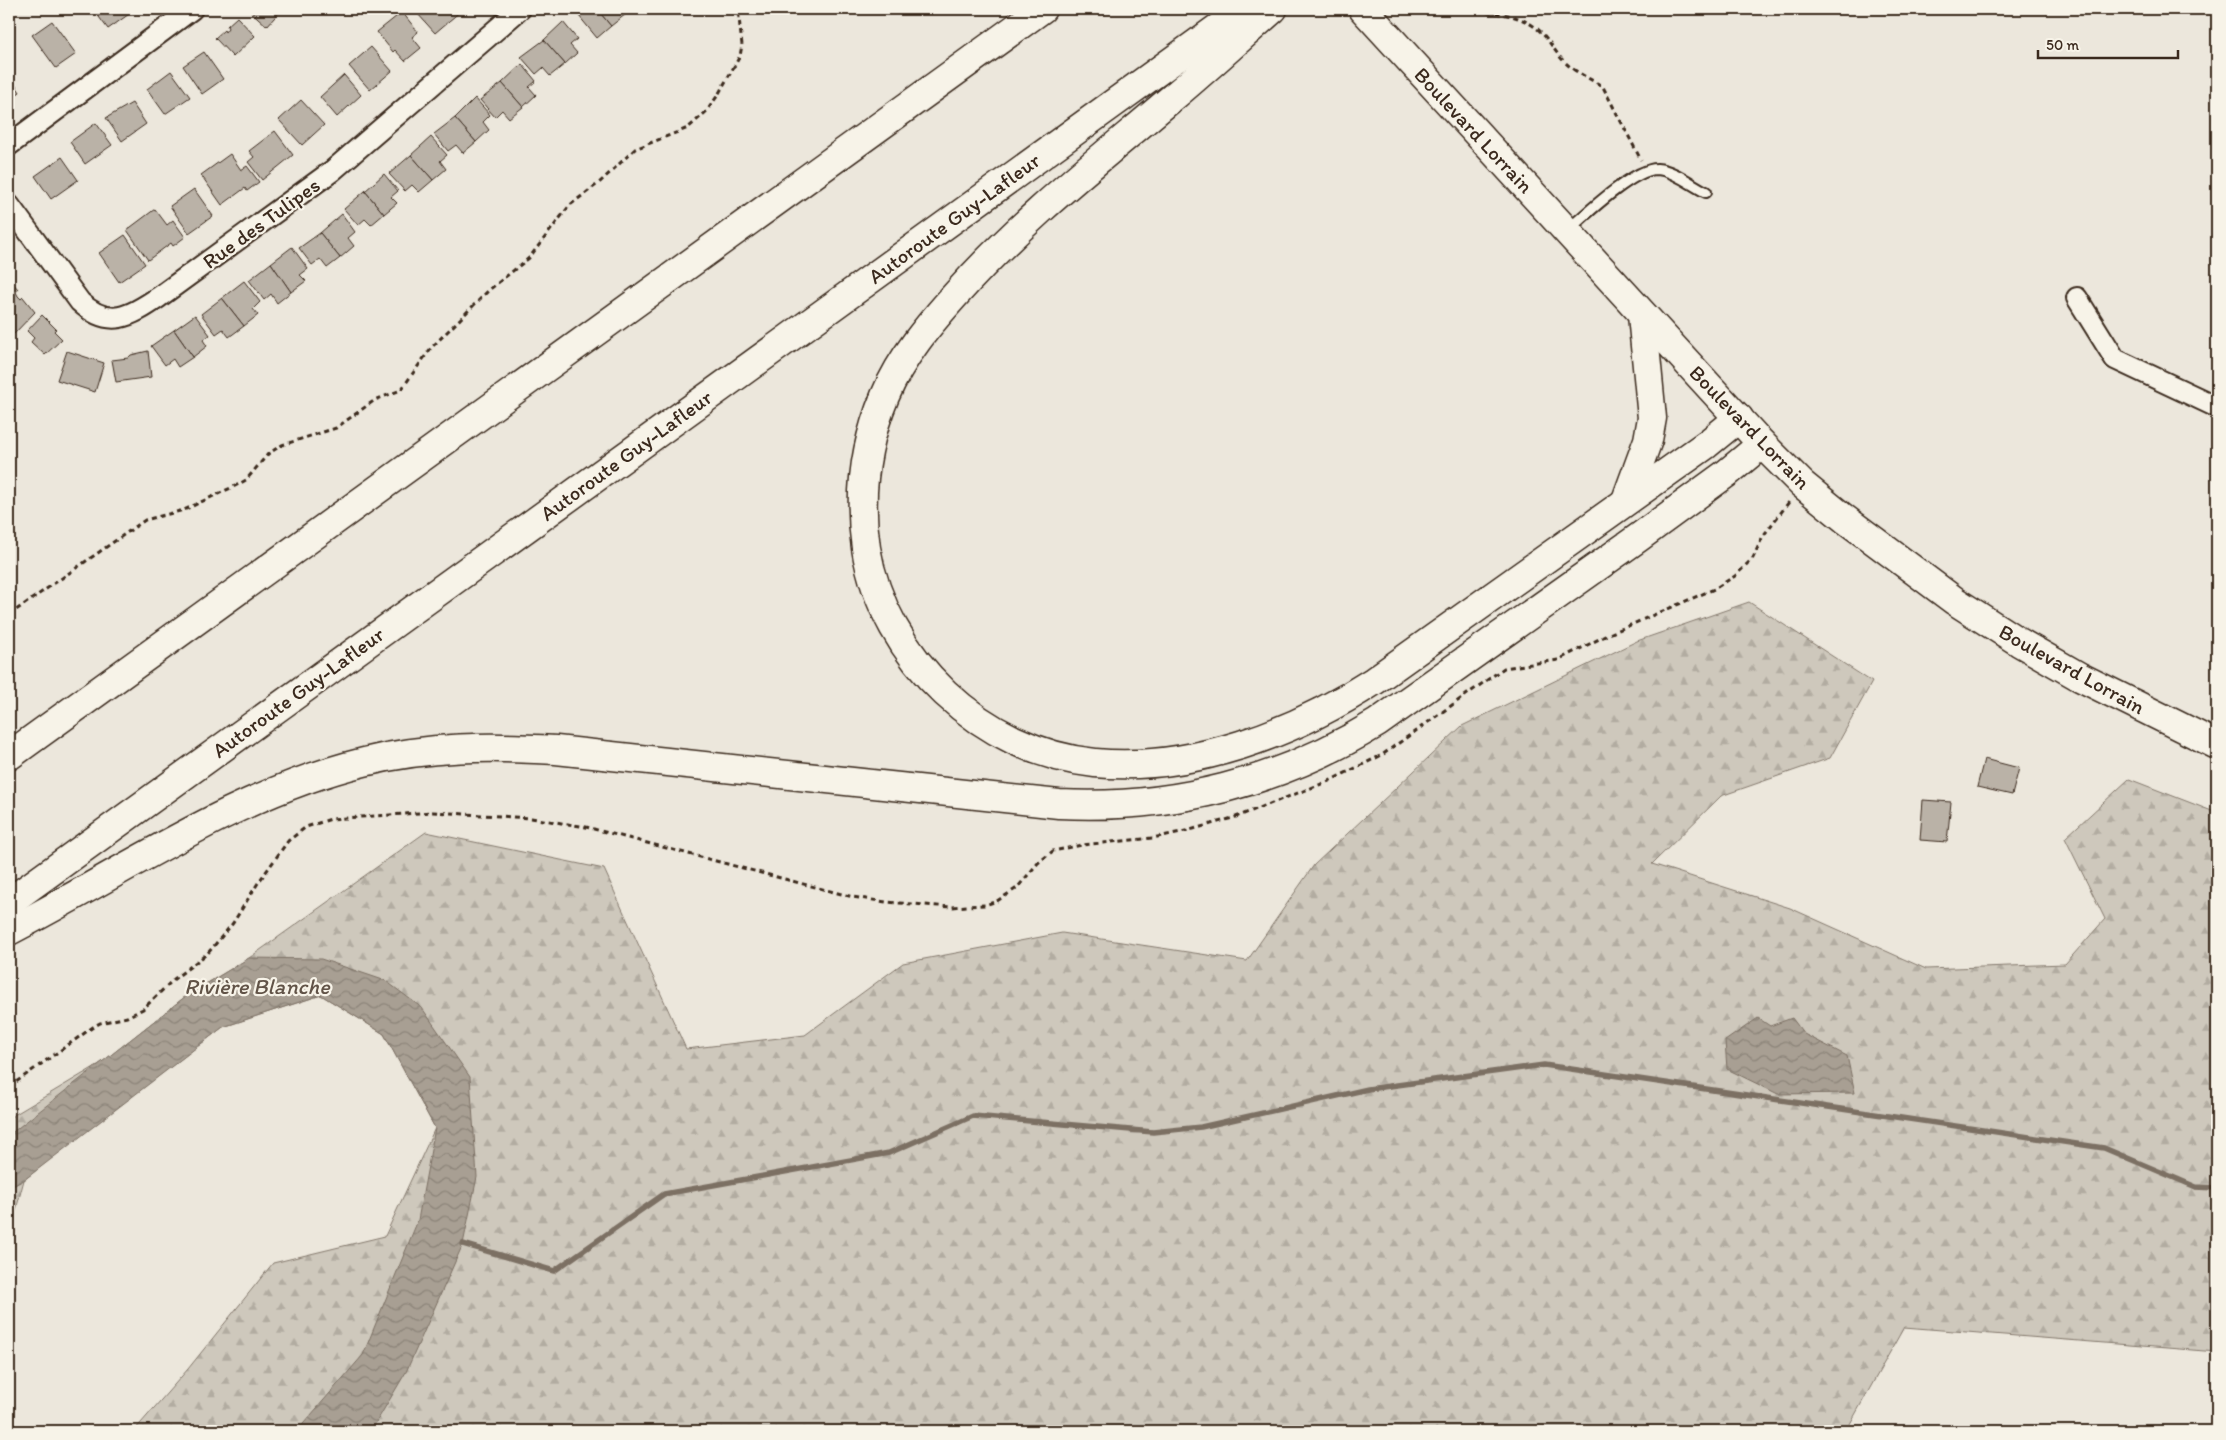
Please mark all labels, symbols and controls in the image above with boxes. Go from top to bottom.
scale bar [2038,28,2178,60]
text: 50 m [2046,36,2079,54]
street label: Boulevard Lorrain [1409,62,1539,198]
street label: Autoroute Guy-Lafleur [863,147,1045,289]
street label: Rue des Tulipes [198,172,324,274]
street label: Boulevard Lorrain [1684,360,1816,494]
street label: Autoroute Guy-Lafleur [535,384,717,526]
street label: Boulevard Lorrain [1995,619,2149,719]
street label: Autoroute Guy-Lafleur [207,621,389,763]
water label: Rivière Blanche [184,973,331,1000]

